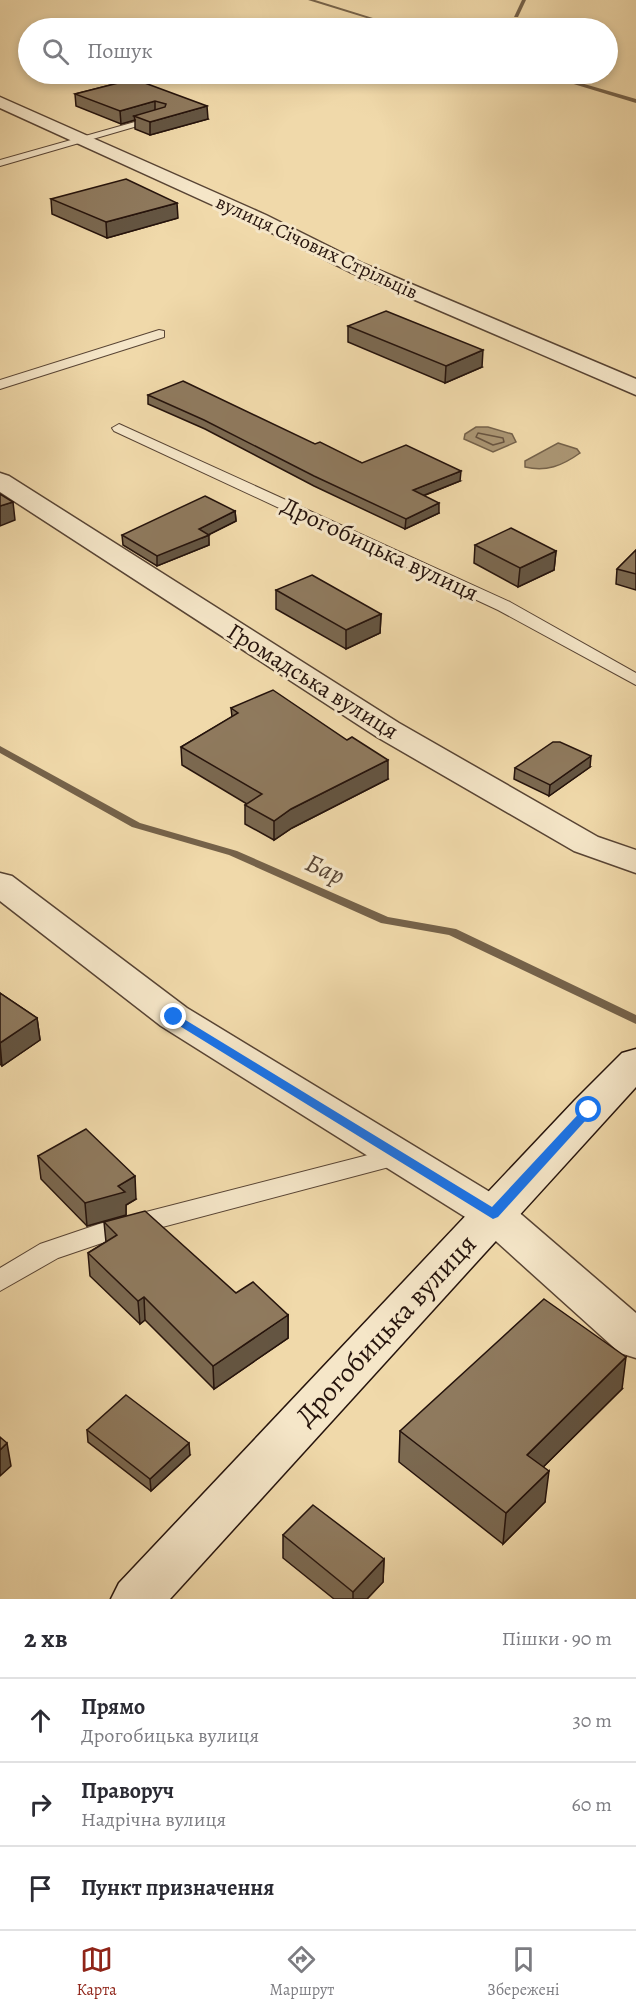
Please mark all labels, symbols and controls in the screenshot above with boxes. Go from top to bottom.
search box [18,18,618,84]
icon: search [39,35,72,68]
text: Пошук [87,36,153,66]
street label: вулиця Січових Стрільців [212,188,422,306]
street label: Дрогобицька вулиця [276,489,484,609]
street label: Громадська вулиця [221,615,405,747]
water label: Бар [300,845,350,893]
route end [160,1003,186,1029]
route start [575,1096,601,1122]
street label: Дрогобицька вулиця [287,1226,485,1434]
text: 2 хв [24,1621,68,1656]
text: Пішки · 90 m [502,1625,612,1652]
text: Прямо [81,1692,145,1722]
icon: ahead [24,1704,57,1737]
text: 30 m [572,1707,612,1734]
text: Дрогобицька вулиця [81,1722,259,1749]
text: Праворуч [81,1776,174,1806]
icon: right [24,1788,57,1821]
text: 60 m [572,1791,612,1818]
text: Надрічна вулиця [81,1806,226,1833]
icon: arrive [24,1872,57,1905]
text: Пункт призначення [81,1873,274,1903]
tab: Карта [76,1943,117,2001]
tab: Маршрут [270,1943,334,2001]
tab: Збережені [487,1943,560,2001]

